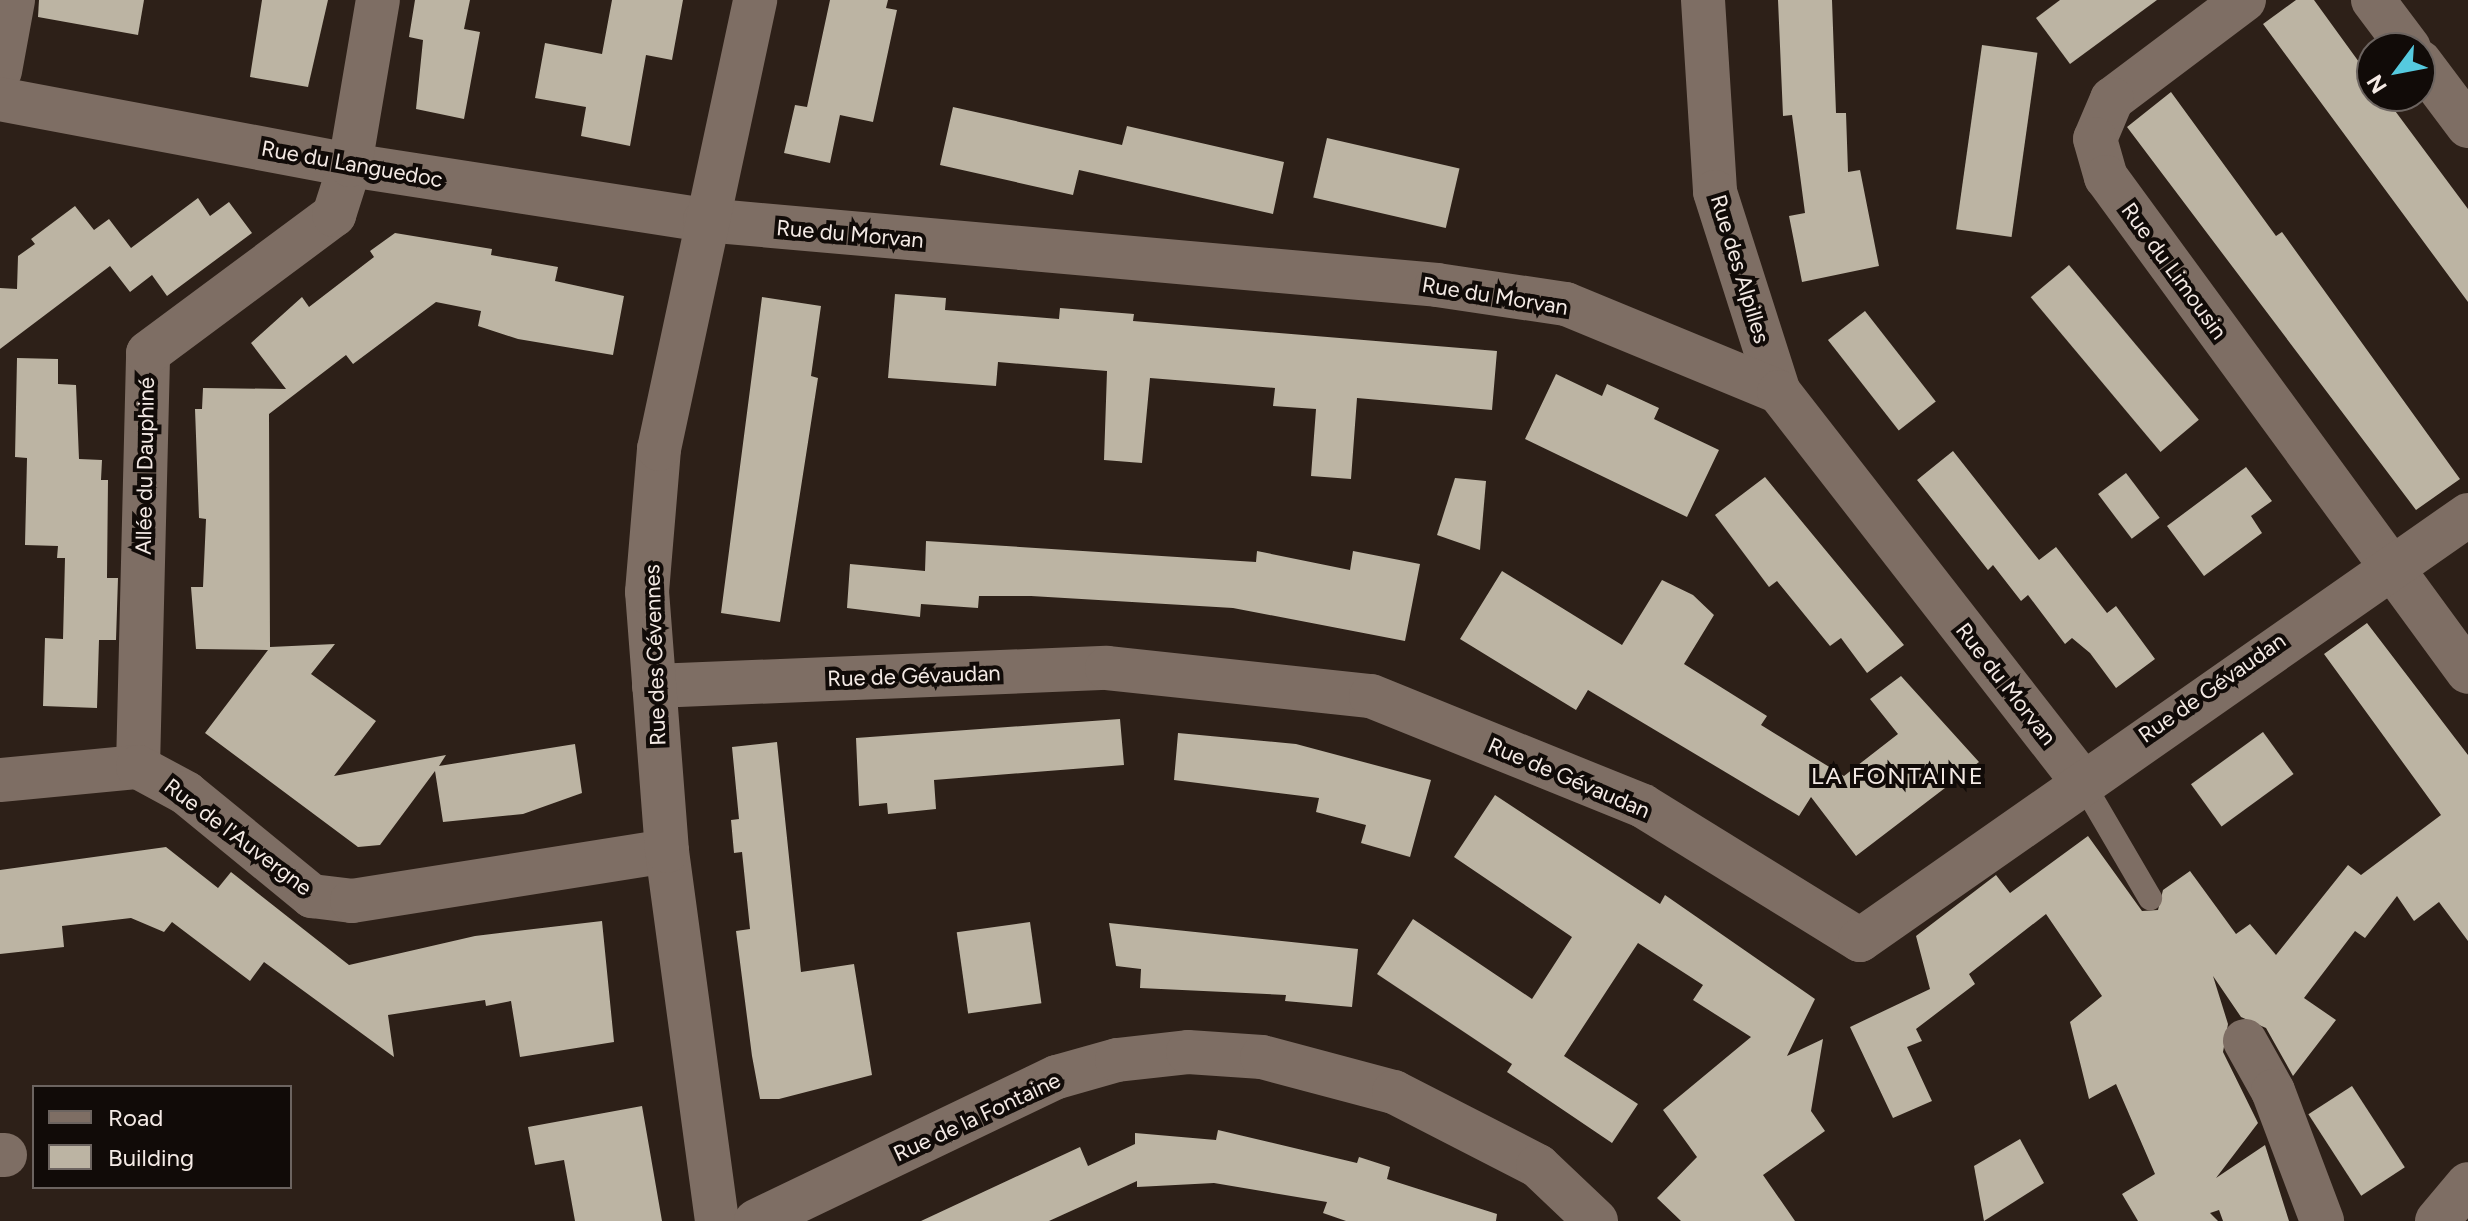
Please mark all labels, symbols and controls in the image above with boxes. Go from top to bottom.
north arrow [2356,32,2436,112]
text: N [2361,70,2393,98]
street label: Rue du Languedoc [259,135,445,193]
street label: Rue des Alpilles [1705,192,1775,346]
street label: Rue du Limousin [2116,198,2232,344]
street label: Rue du Morvan [775,214,925,254]
street label: Rue du Morvan [1420,271,1570,321]
street label: Allée du Dauphiné [130,377,160,555]
street label: Rue des Cévennes [639,564,671,746]
street label: Rue du Morvan [1950,618,2062,750]
street label: Rue de Gévaudan [2133,627,2291,749]
street label: Rue de Gévaudan [827,660,1001,692]
street label: Rue de Gévaudan [1484,732,1654,824]
district label: LA FONTAINE [1811,762,1985,790]
street label: Rue de l'Auvergne [159,773,317,901]
street label: Rue de la Fontaine [889,1067,1065,1167]
legend [32,1085,292,1189]
text: Road [108,1103,163,1132]
text: Building [108,1143,194,1172]

